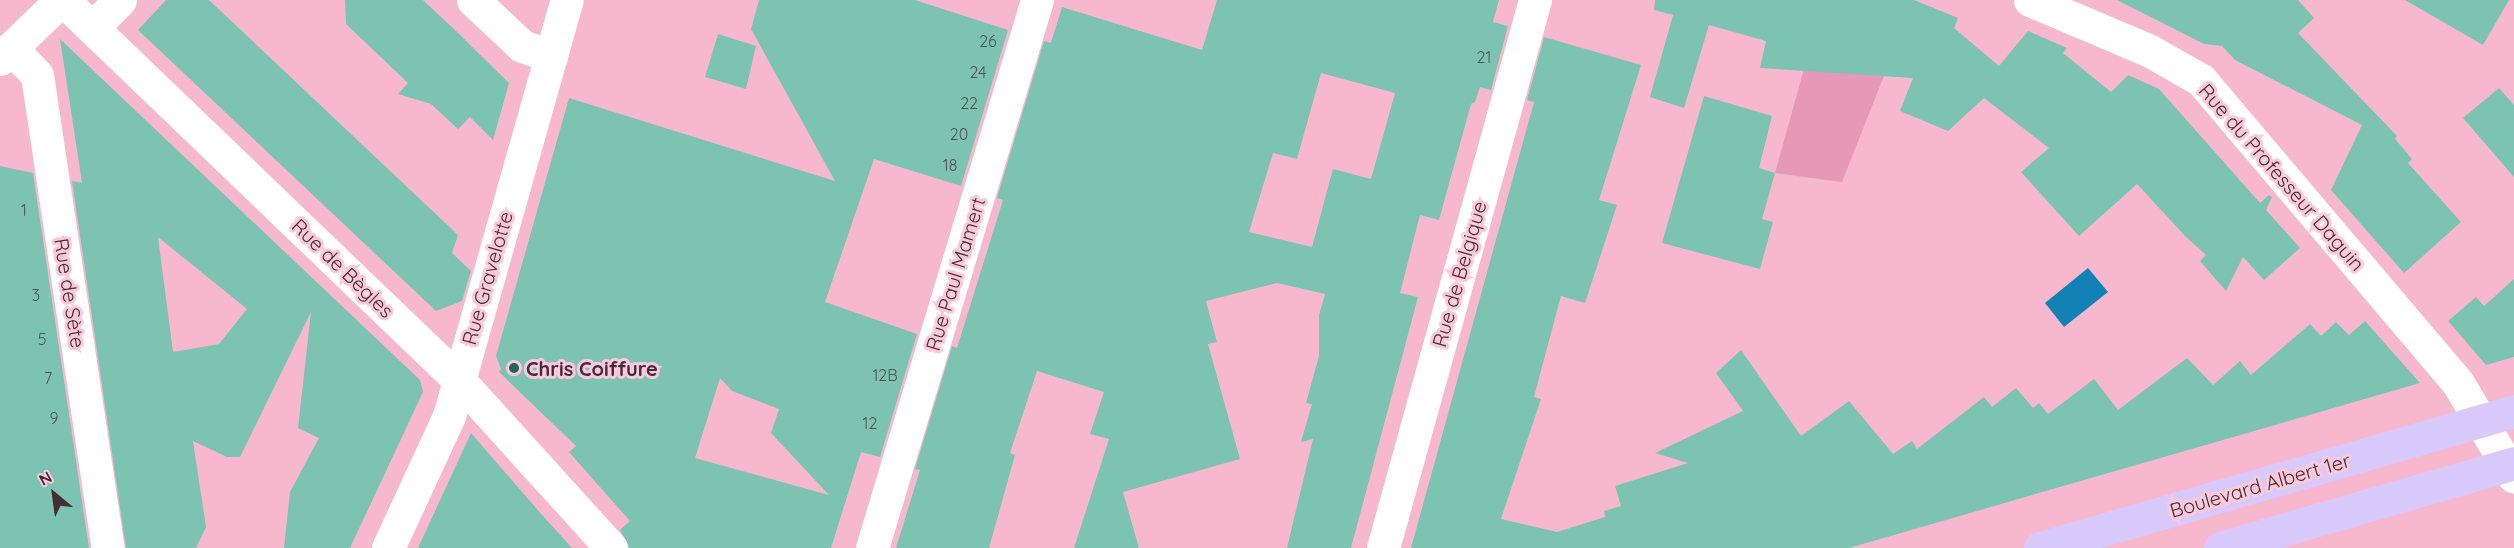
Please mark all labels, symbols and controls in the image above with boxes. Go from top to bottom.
house number: 26 [979,31,997,51]
house number: 21 [1477,47,1491,67]
house number: 24 [969,62,987,82]
street label: Rue du Professeur Daguin [2194,78,2370,276]
house number: 22 [960,93,978,113]
house number: 20 [950,124,968,144]
house number: 18 [943,155,957,175]
street label: Rue Paul Mamert [920,194,990,354]
street label: Rue de Belgique [1427,198,1491,350]
house number: 1 [21,200,27,220]
street label: Rue Gravelotte [457,209,517,347]
street label: Rue de Bègles [287,214,399,322]
street label: Rue de Sète [49,236,91,350]
house number: 3 [32,285,40,305]
house number: 5 [38,329,46,349]
place label: Chris Coiffure [526,356,658,380]
marker: Chris Coiffure [507,361,521,375]
house number: 12B [872,365,898,385]
house number: 7 [44,368,52,388]
house number: 9 [50,408,58,428]
house number: 12 [863,413,877,433]
street label: Boulevard Albert 1er [2167,448,2353,522]
north arrow [24,464,84,524]
text: N [35,467,55,490]

